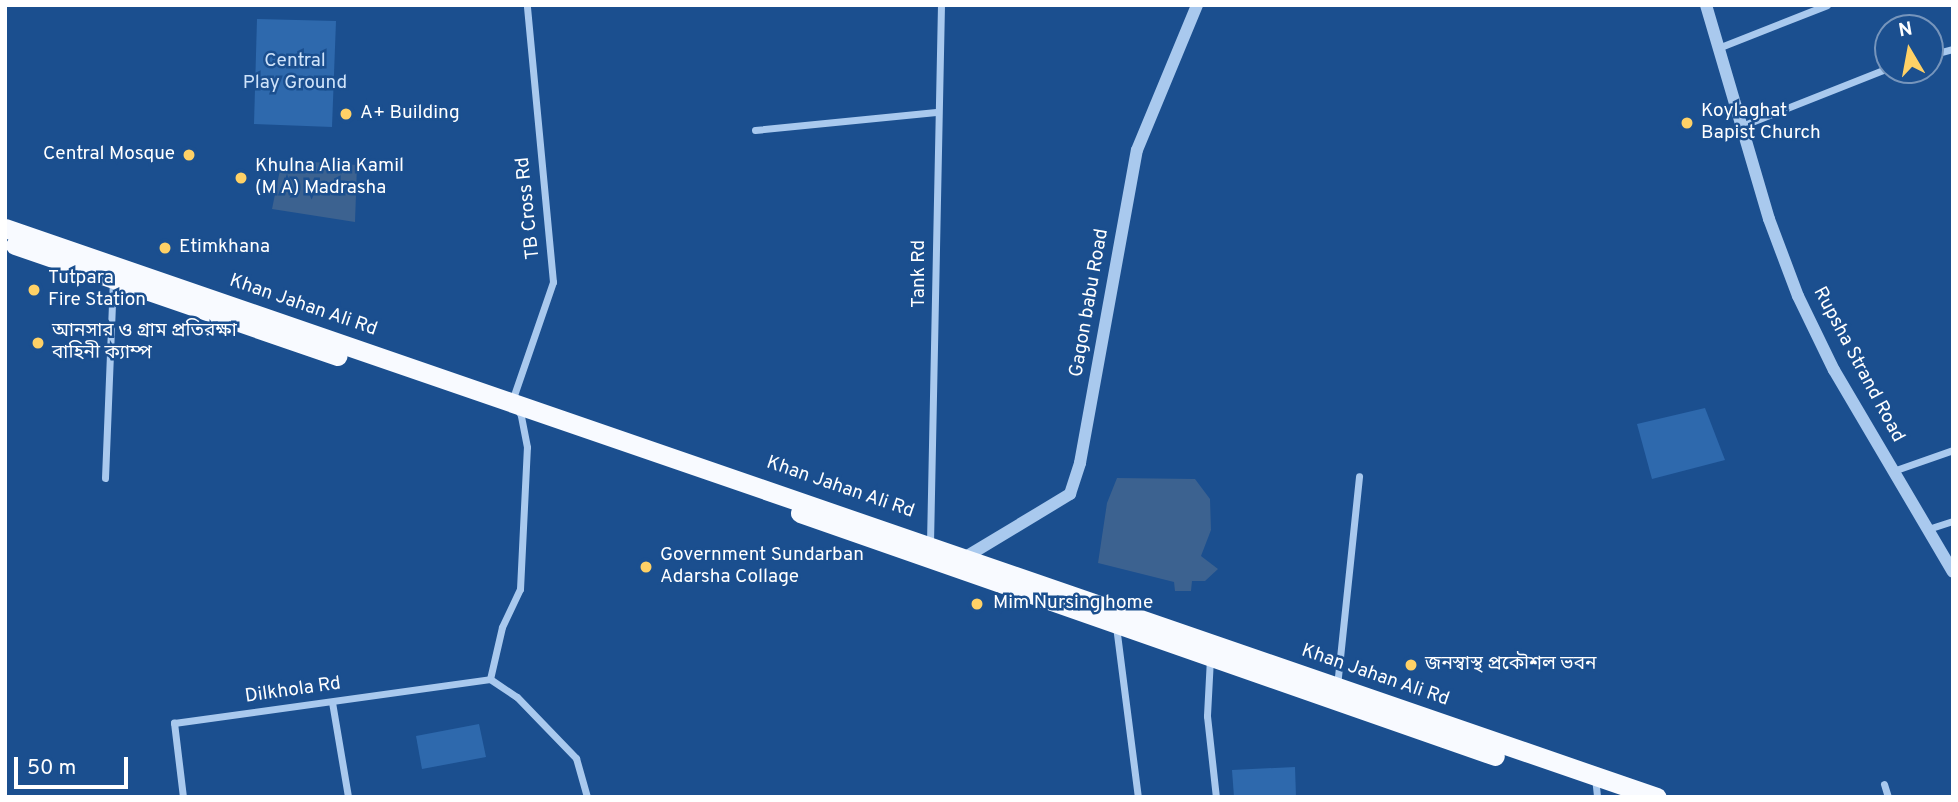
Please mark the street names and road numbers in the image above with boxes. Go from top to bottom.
street label: TB Cross Rd [512,156,546,260]
street label: Gagon babu Road [1066,227,1114,379]
street label: Tank Rd [909,240,931,308]
street label: Khan Jahan Ali Rd [226,270,380,342]
street label: Rupsha Strand Road [1807,283,1909,447]
street label: Khan Jahan Ali Rd [763,452,917,524]
street label: Khan Jahan Ali Rd [1298,640,1452,712]
street label: Dilkhola Rd [244,673,342,709]

